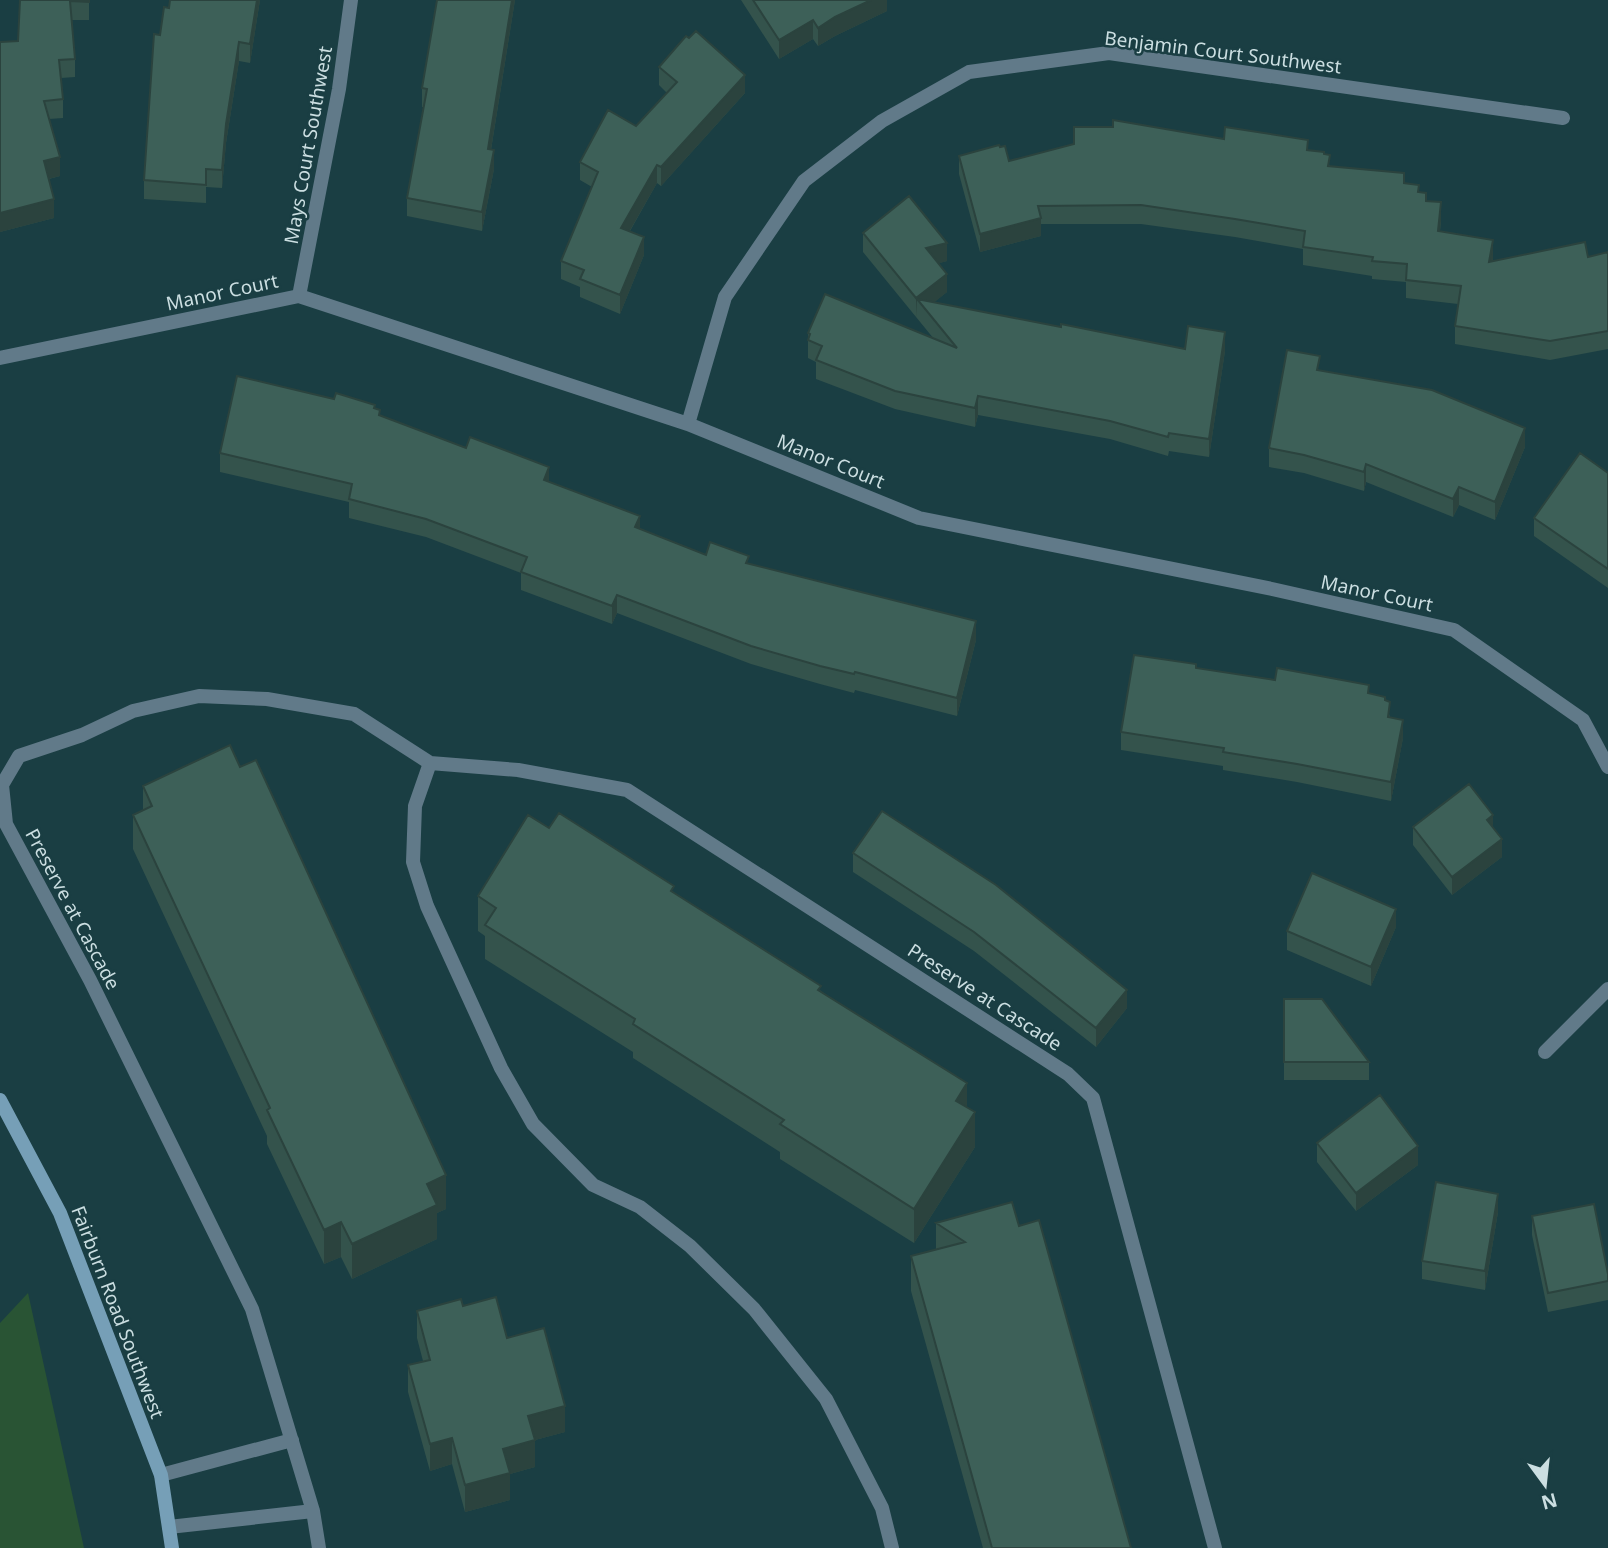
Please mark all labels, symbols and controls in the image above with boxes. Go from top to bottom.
street label: Benjamin Court Southwest [1103,25,1343,79]
street label: Mays Court Southwest [278,44,338,246]
street label: Manor Court [164,267,281,317]
street label: Manor Court [773,428,889,494]
street label: Manor Court [1319,568,1436,618]
street label: Preserve at Cascade [19,824,127,994]
street label: Preserve at Cascade [903,937,1067,1057]
street label: Fairburn Road Southwest [65,1202,171,1422]
north arrow [1510,1450,1580,1520]
text: N [1539,1487,1560,1516]

